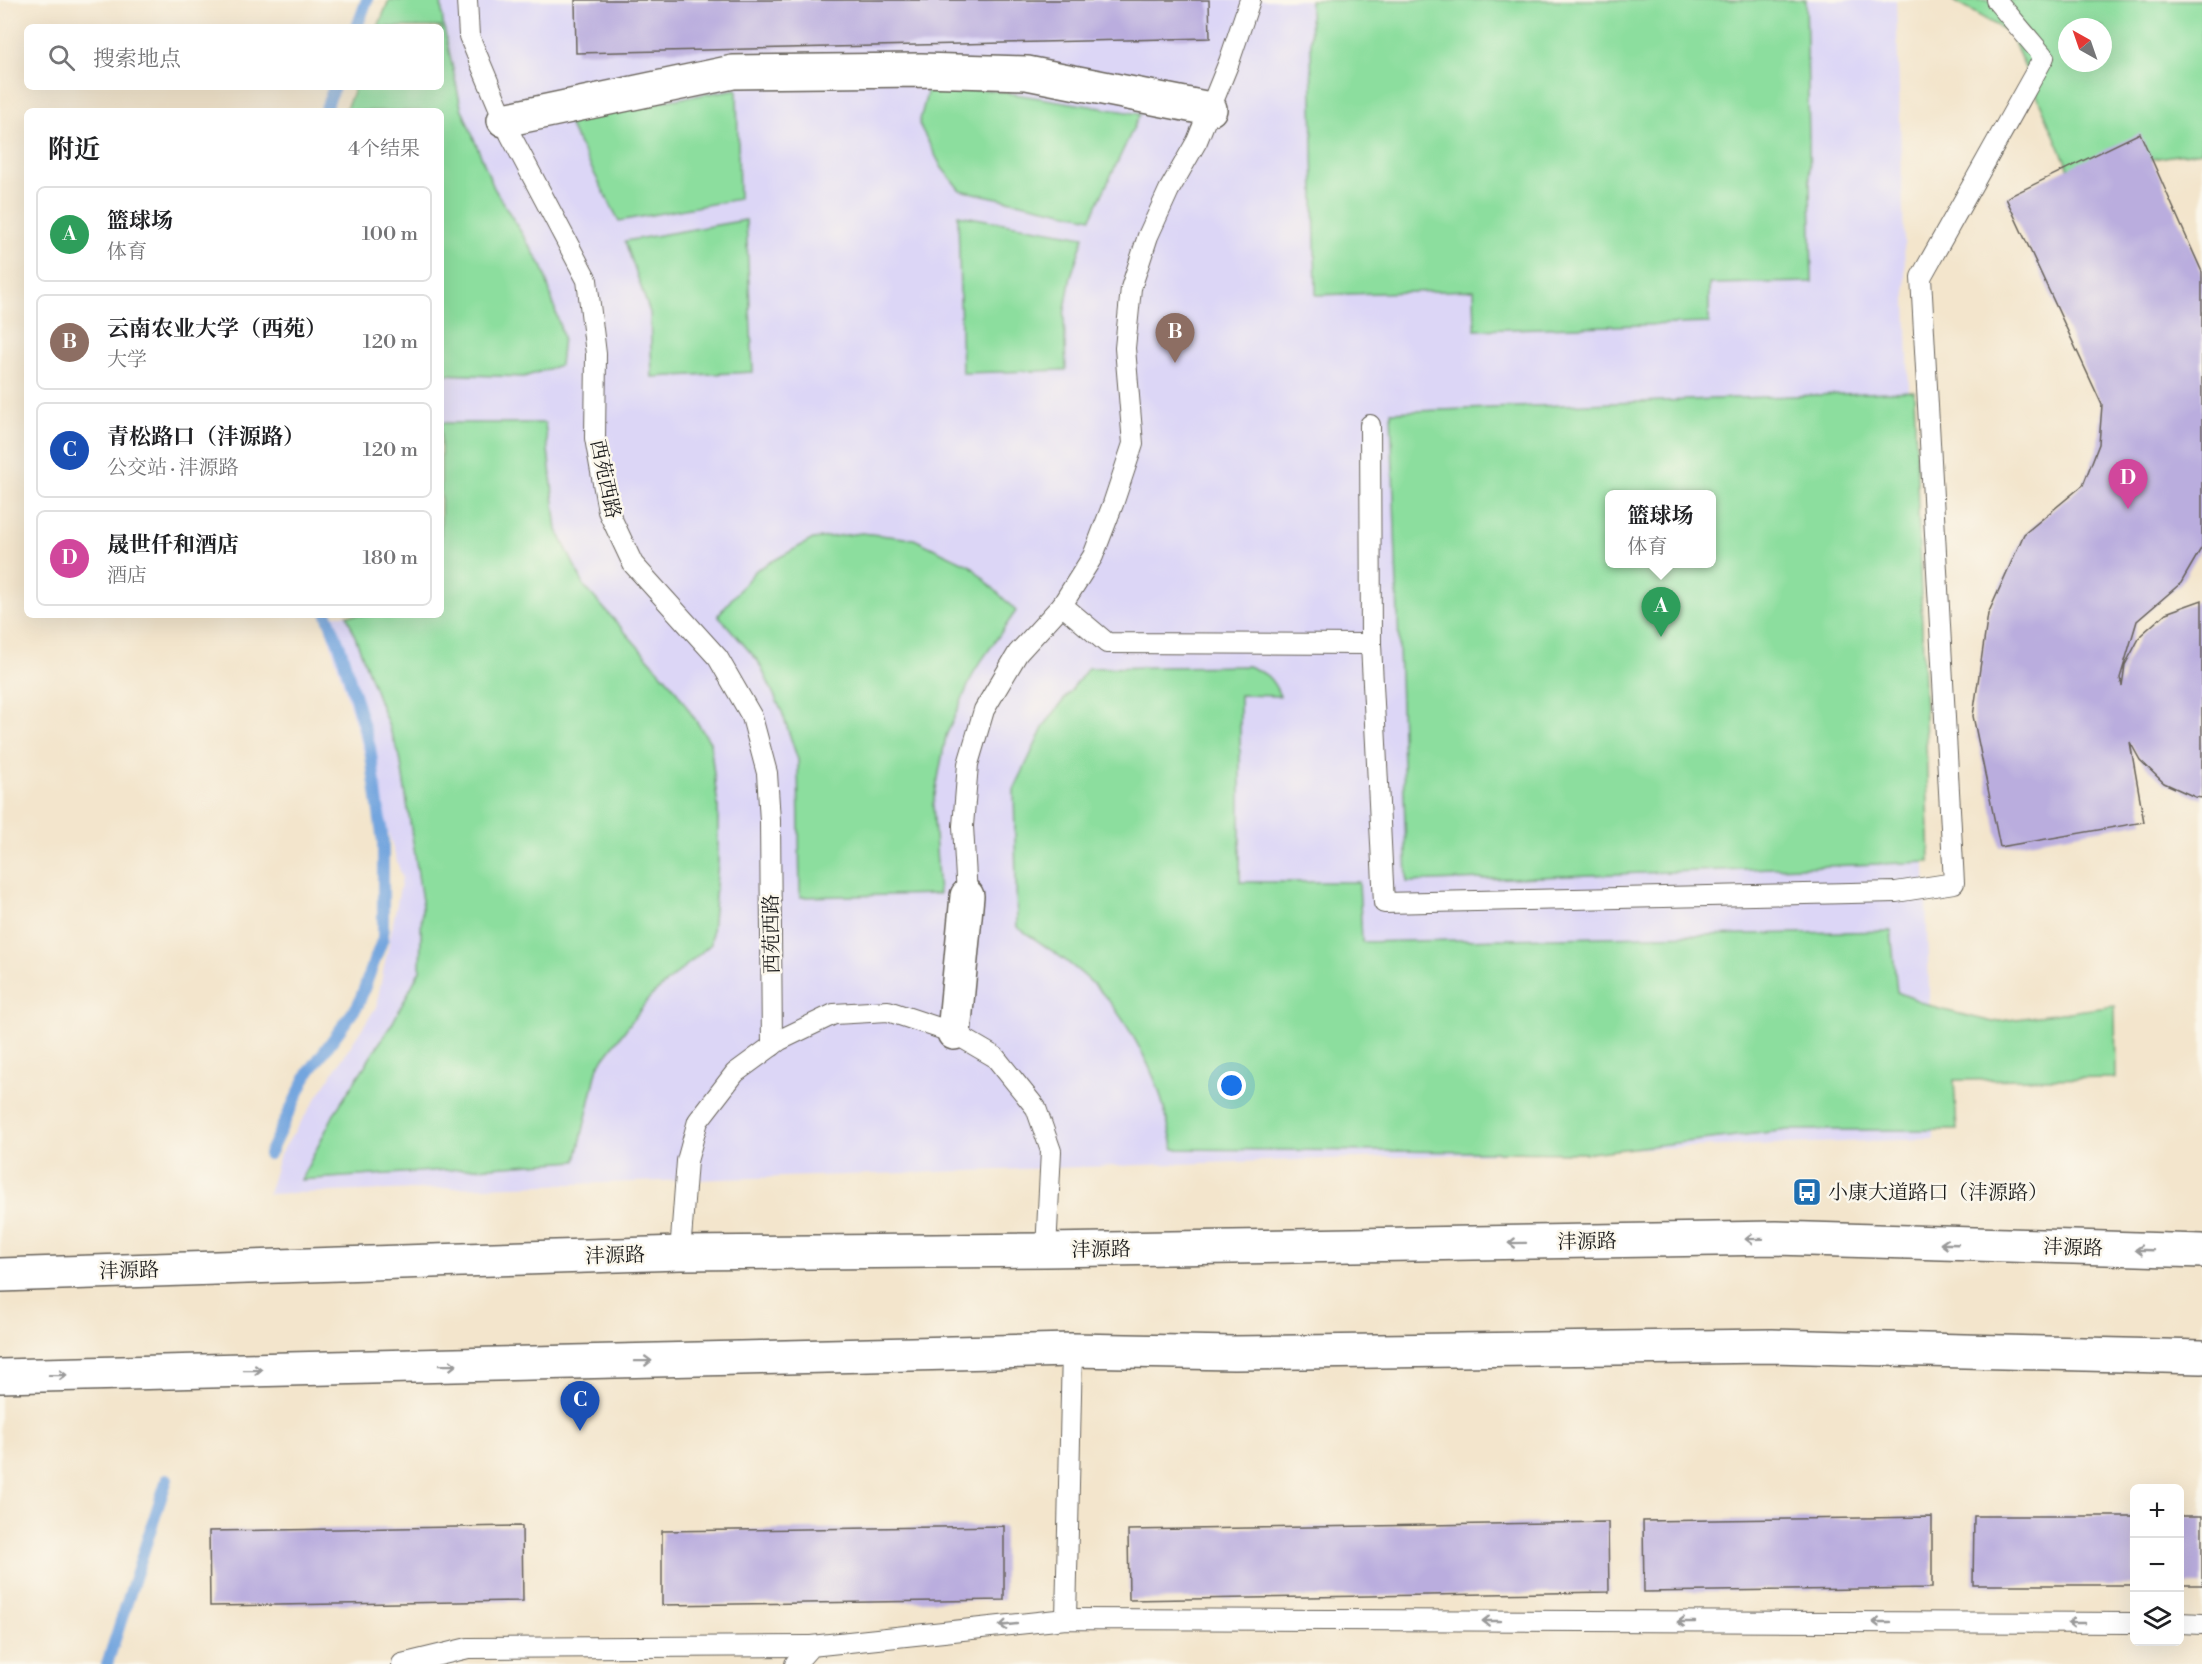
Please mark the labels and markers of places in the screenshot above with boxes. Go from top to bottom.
pin: B [1156,314,1194,363]
pin: D [2108,460,2148,509]
pin: A [1642,588,1680,637]
bus stop icon: 小康大道路口（沣源路） [1791,1176,1823,1208]
place label: 小康大道路口（沣源路） [1828,1181,2048,1206]
pin: C [560,1382,600,1431]

